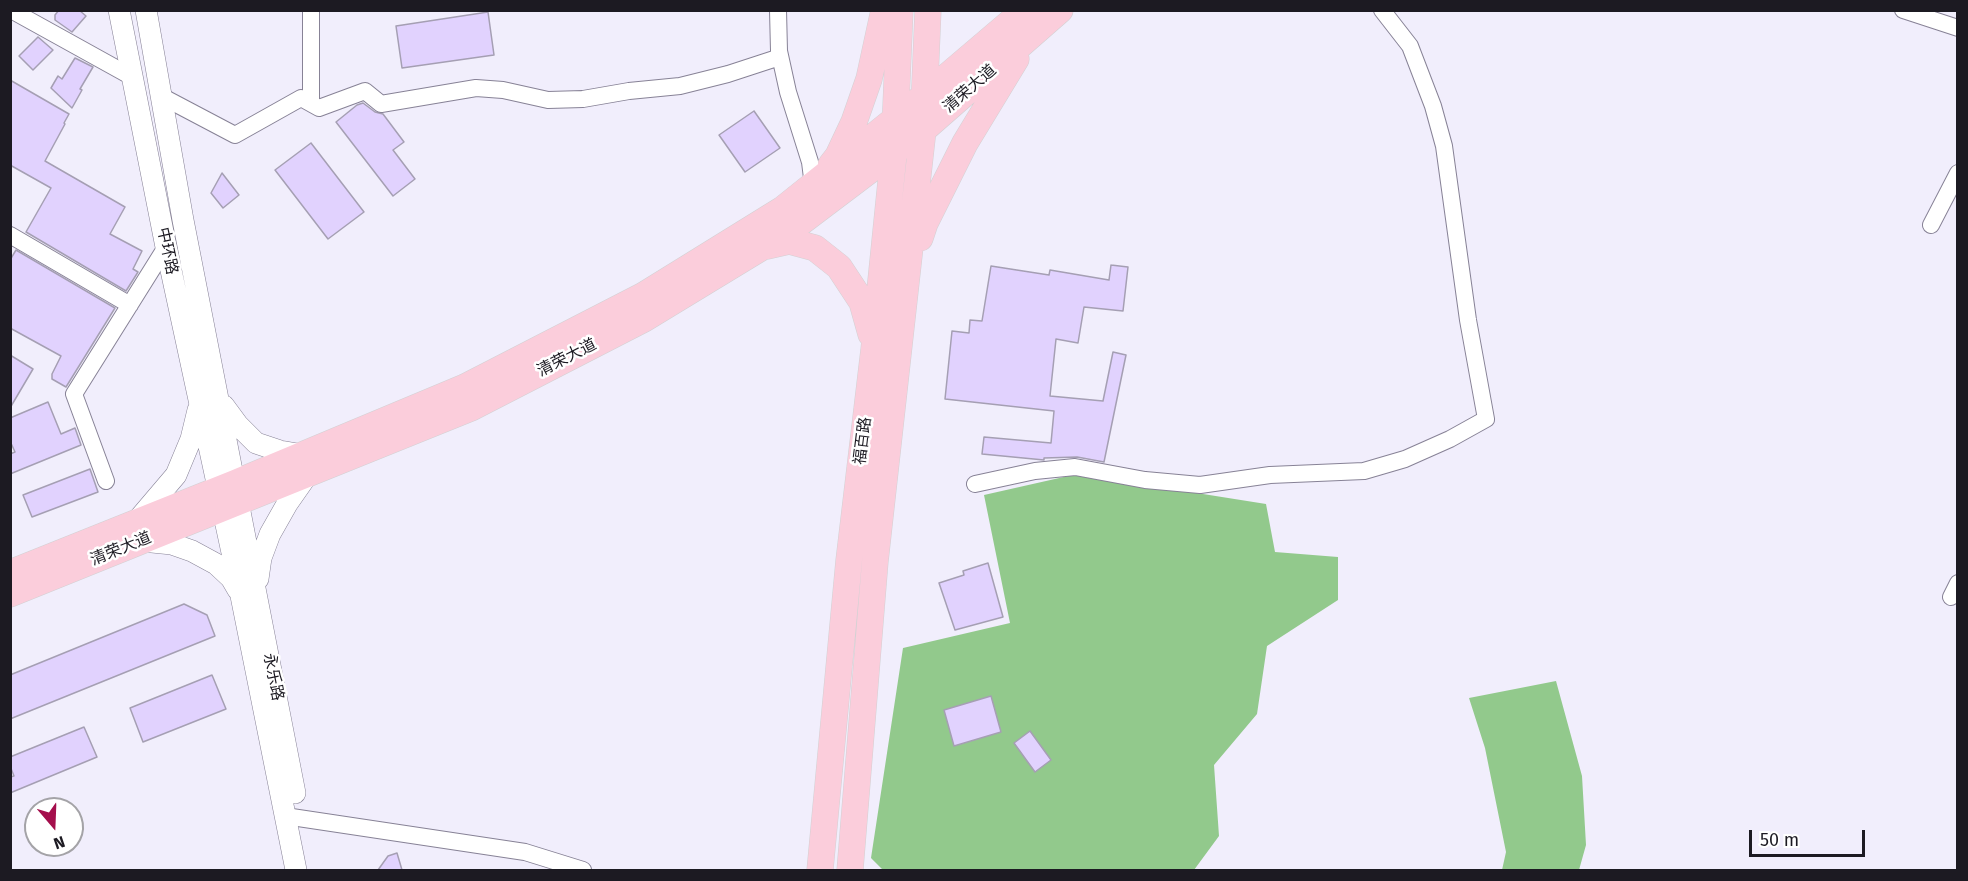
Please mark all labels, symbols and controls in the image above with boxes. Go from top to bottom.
street label: 清荣大道 [940,61,1000,117]
street label: 中环路 [153,226,181,276]
street label: 清荣大道 [534,335,600,381]
street label: 福百路 [851,416,875,466]
street label: 清荣大道 [88,528,154,570]
street label: 永乐路 [259,652,287,702]
north arrow [24,797,84,857]
scale bar [1752,818,1868,856]
text: 50 m [1760,829,1799,851]
text: N [51,832,67,853]

